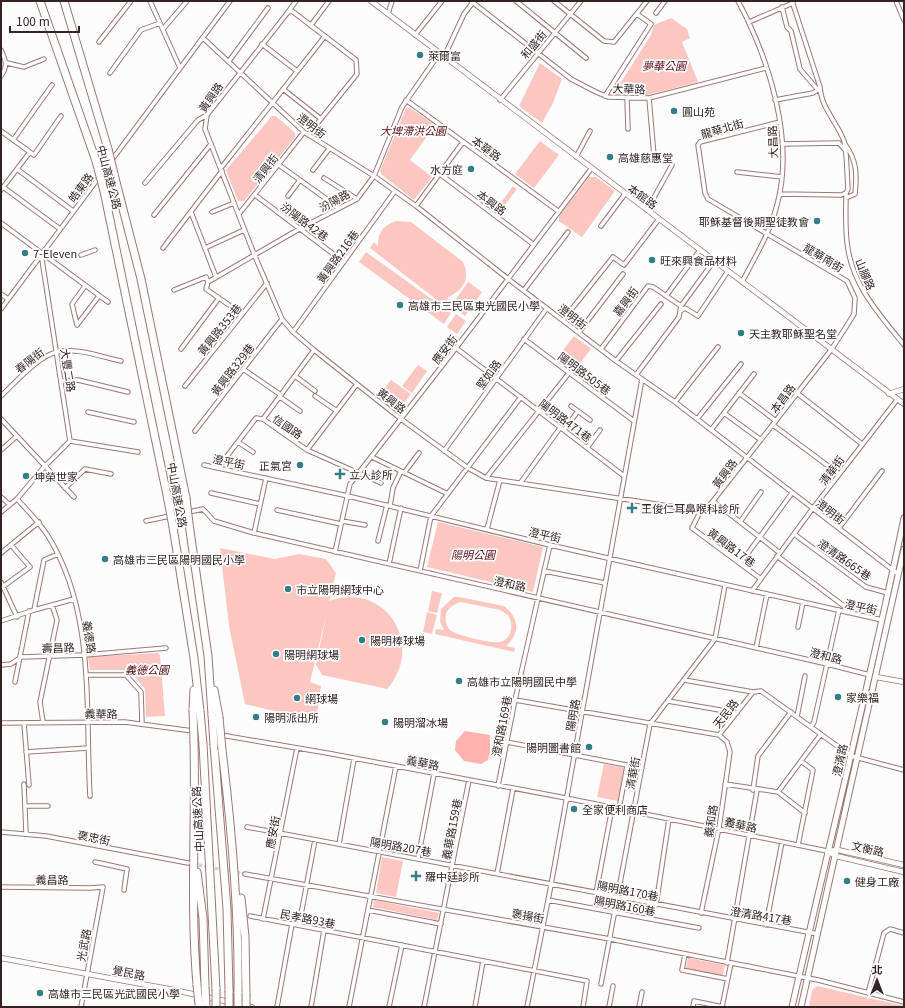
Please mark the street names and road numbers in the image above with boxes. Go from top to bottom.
street label: 和盛街 [516,26,550,62]
street label: 黃興路 [194,79,226,115]
street label: 大華路 [612,79,646,97]
street label: 澄明街 [294,109,330,141]
street label: 龍華北街 [699,114,745,142]
street label: 大昌路 [763,125,781,159]
street label: 本華路 [469,132,505,164]
street label: 中山高速公路 [94,143,126,211]
street label: 清興街 [249,150,281,186]
street label: 皓東路 [64,169,96,205]
street label: 本館路 [625,180,661,212]
street label: 汾陽路 [316,185,352,215]
street label: 本興路 [474,186,510,218]
street label: 汾陽路42巷 [278,198,332,244]
street label: 黃興路216巷 [312,226,362,286]
street label: 龍華南街 [801,239,847,275]
street label: 山腳路 [852,256,880,292]
street label: 嘉興街 [609,283,641,319]
street label: 黃興路353巷 [193,300,245,358]
street label: 澄明街 [555,300,591,332]
street label: 應安街 [428,331,460,367]
street label: 黃興路329巷 [207,340,257,398]
street label: 春陽街 [11,344,47,376]
street label: 大豐二路 [58,347,80,393]
street label: 陽明路505巷 [555,348,615,398]
street label: 堅如路 [472,356,504,392]
street label: 本昌路 [766,380,798,416]
street label: 黃興路 [374,384,410,416]
street label: 陽明路471巷 [536,395,596,445]
street label: 信國路 [270,410,306,442]
street label: 澄平街 [211,450,247,472]
street label: 清華街 [815,452,847,488]
street label: 黃興路 [708,455,740,491]
street label: 中山高速公路 [164,461,192,529]
street label: 澄明街 [813,495,849,527]
street label: 澄平街 [527,522,563,546]
street label: 黃興路17巷 [705,524,759,570]
street label: 澄清路665巷 [815,535,875,583]
street label: 澄和路 [492,571,528,595]
street label: 澄平街 [843,594,879,618]
street label: 義德路 [80,619,100,655]
street label: 壽昌路 [41,638,75,656]
street label: 澄和路 [808,643,844,667]
street label: 澄和路169巷 [487,694,515,758]
street label: 天民路 [708,695,742,731]
street label: 陽明路 [561,697,583,733]
street label: 義華路 [84,705,118,721]
street label: 澄清路 [827,742,851,778]
street label: 義華路 [405,751,441,773]
street label: 清華街 [621,755,643,791]
street label: 中山高速公路 [187,786,207,852]
street label: 義華路159巷 [437,797,465,861]
street label: 義和路 [700,803,720,839]
street label: 義華路 [723,812,759,836]
street label: 應安街 [261,814,283,850]
street label: 褒忠街 [76,826,112,848]
street label: 陽明路207巷 [369,833,433,859]
street label: 文衡路 [850,836,886,860]
street label: 義昌路 [35,871,69,887]
street label: 陽明路170巷 [596,876,660,904]
street label: 陽明路160巷 [593,891,657,919]
street label: 澄清路417巷 [729,902,793,928]
street label: 褒揚街 [510,904,546,926]
street label: 民孝路93巷 [279,905,337,931]
street label: 光武路 [72,927,94,963]
street label: 覺民路 [111,961,147,983]

